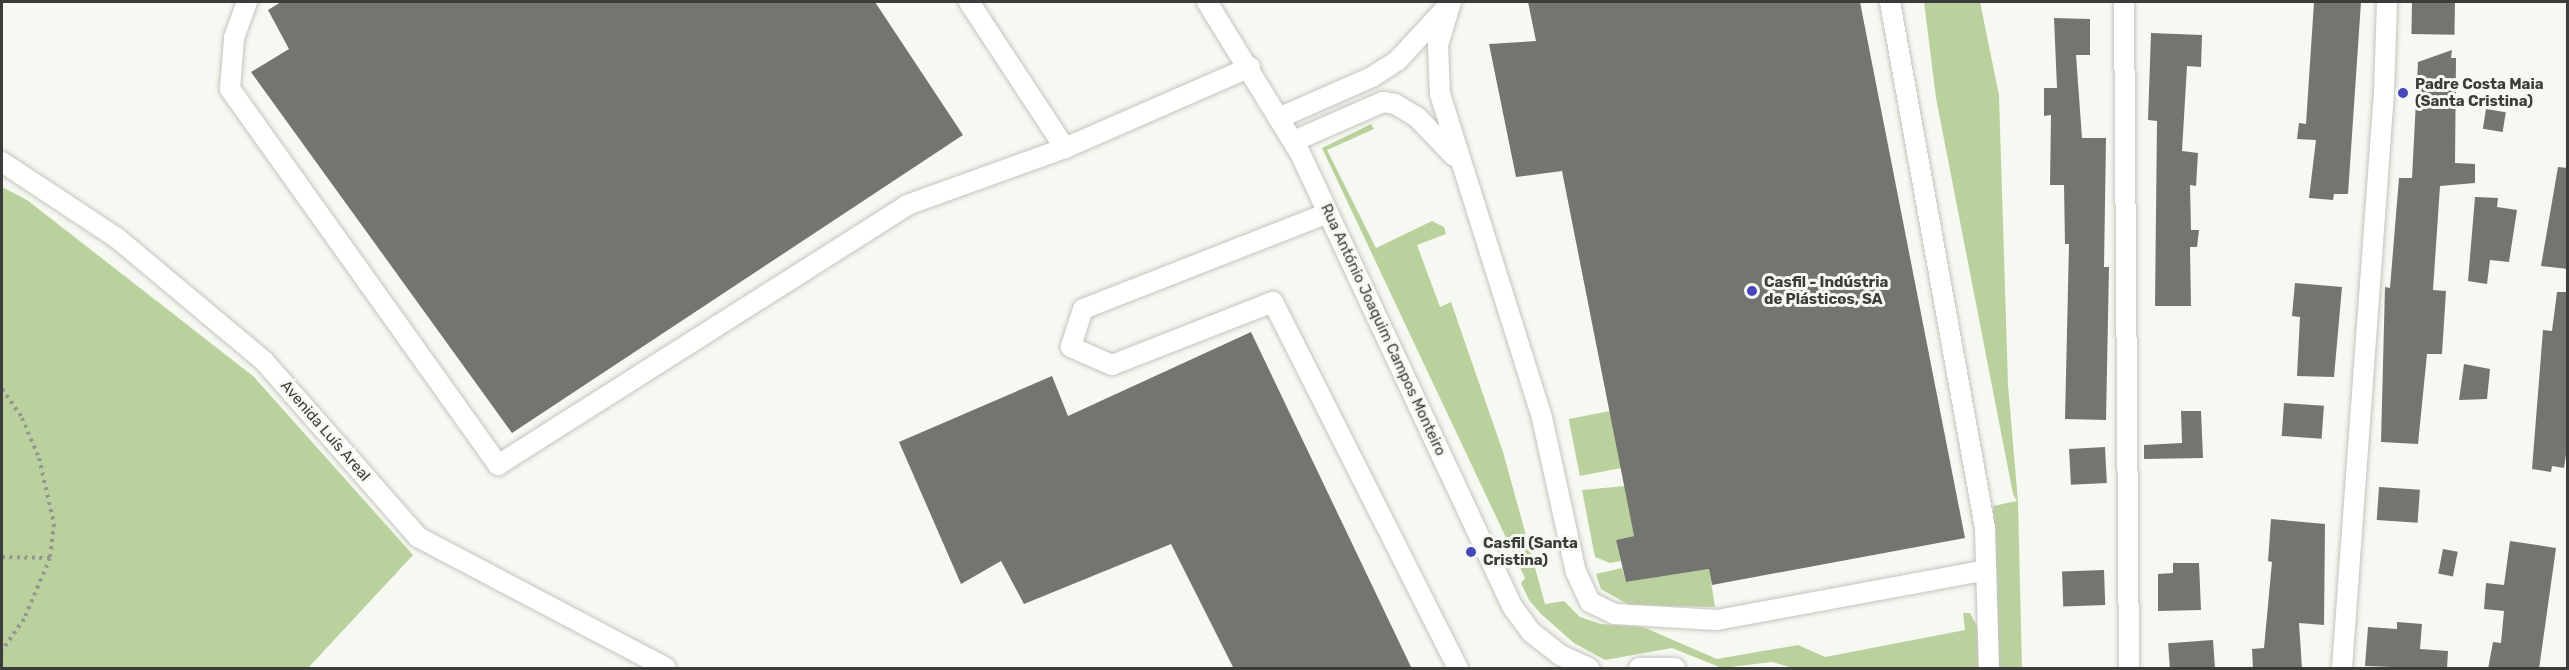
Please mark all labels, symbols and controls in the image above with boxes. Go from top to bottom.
place label: Padre Costa Maia (Santa Cristina) [2415,75,2544,110]
marker: Padre Costa Maia (Santa Cristina) [2396,86,2410,100]
street label: Rua António Joaquim Campos Monteiro [1316,201,1450,459]
place label: Casfil - Indústria de Plásticos, SA [1764,273,1888,308]
marker: Casfil - Indústria de Plásticos, SA [1745,284,1759,298]
street label: Avenida Luís Areal [276,377,374,485]
place label: Casfil (Santa Cristina) [1483,534,1578,569]
marker: Casfil (Santa Cristina) [1464,545,1478,559]

